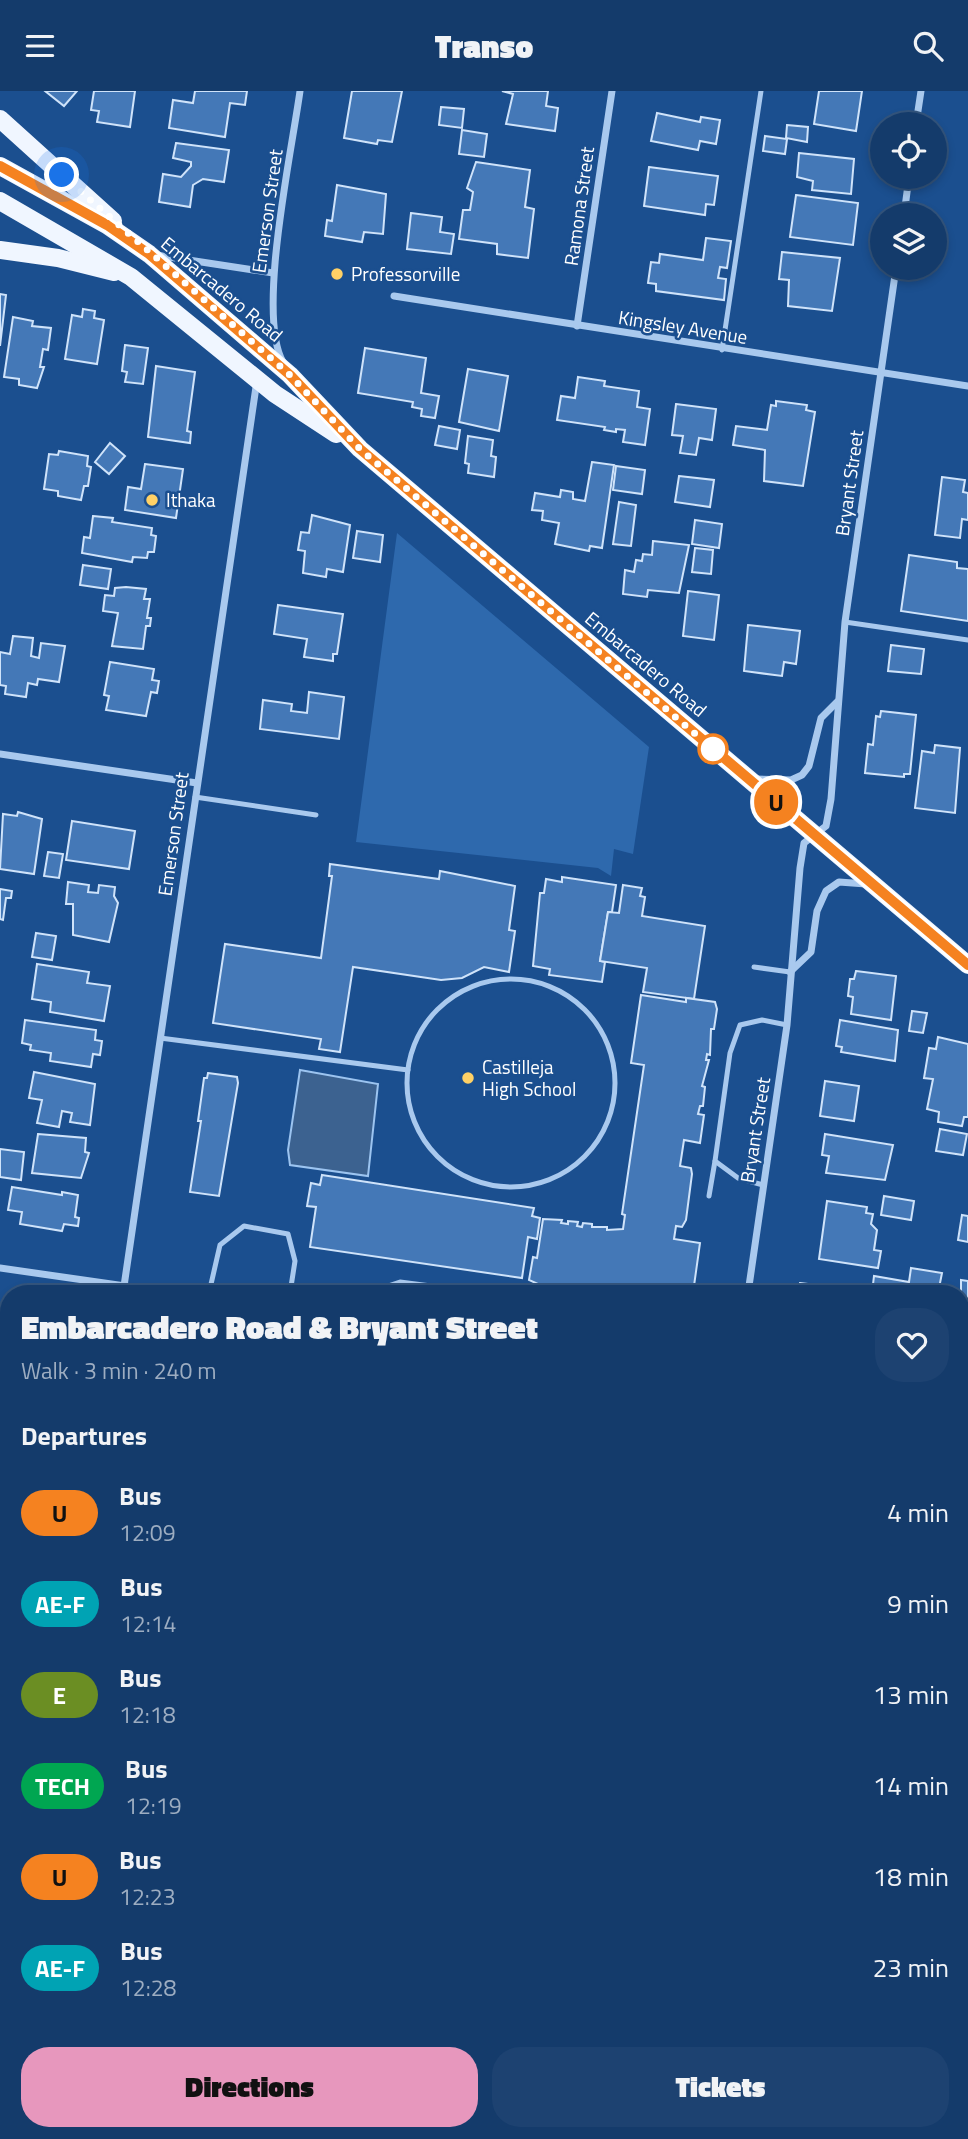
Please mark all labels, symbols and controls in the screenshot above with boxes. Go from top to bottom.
text: Transo [435,22,533,70]
icon: menu [21,27,59,65]
icon: search [909,27,947,65]
map controls [870,112,947,280]
button: locate [870,112,947,189]
street label: Ramona Street [556,144,601,267]
street label: Emerson Street [243,147,290,275]
your location [44,157,79,192]
button: layers [870,203,947,280]
street label: Embarcadero Road [155,229,290,348]
place label: Professorville [351,259,460,288]
marker: Professorville [329,266,345,282]
street label: Kingsley Avenue [616,302,750,351]
street label: Bryant Street [827,428,870,538]
place label: Ithaka [166,485,216,514]
marker: Ithaka [144,492,160,508]
street label: Embarcadero Road [579,604,714,723]
unlabelled marker [698,734,728,764]
street label: Emerson Street [149,770,196,898]
line badge: U [753,779,799,825]
text: U [768,784,784,820]
place label: Castilleja High School [482,1052,576,1103]
marker: Castilleja High School [460,1070,476,1086]
street label: Bryant Street [732,1075,777,1185]
text: Embarcadero Road & Bryant Street [21,1302,538,1352]
button: heart [875,1308,949,1382]
text: Walk · 3 min · 240 m [21,1353,217,1388]
text: Departures [21,1416,147,1455]
text: Bus [119,1476,161,1515]
text: 4 min [887,1493,949,1532]
text: U [52,1495,67,1531]
text: 12:09 [119,1515,176,1550]
text: Bus [120,1567,162,1606]
text: 9 min [887,1584,949,1623]
text: AE-F [35,1586,85,1622]
text: 12:14 [120,1606,176,1641]
text: Bus [119,1658,161,1697]
text: 13 min [873,1675,949,1714]
text: E [53,1677,66,1713]
text: 12:18 [119,1697,176,1732]
text: Bus [125,1749,168,1788]
text: 14 min [873,1766,949,1805]
text: TECH [35,1768,90,1804]
text: 12:19 [125,1788,182,1823]
text: Bus [119,1840,161,1879]
text: 18 min [873,1857,949,1896]
text: U [52,1859,67,1895]
text: 12:23 [119,1879,176,1914]
text: Bus [120,1931,162,1970]
text: 23 min [873,1948,949,1987]
text: AE-F [35,1950,85,1986]
text: 12:28 [120,1970,176,2005]
button: Directions [21,2047,478,2127]
button: Tickets [492,2047,949,2127]

